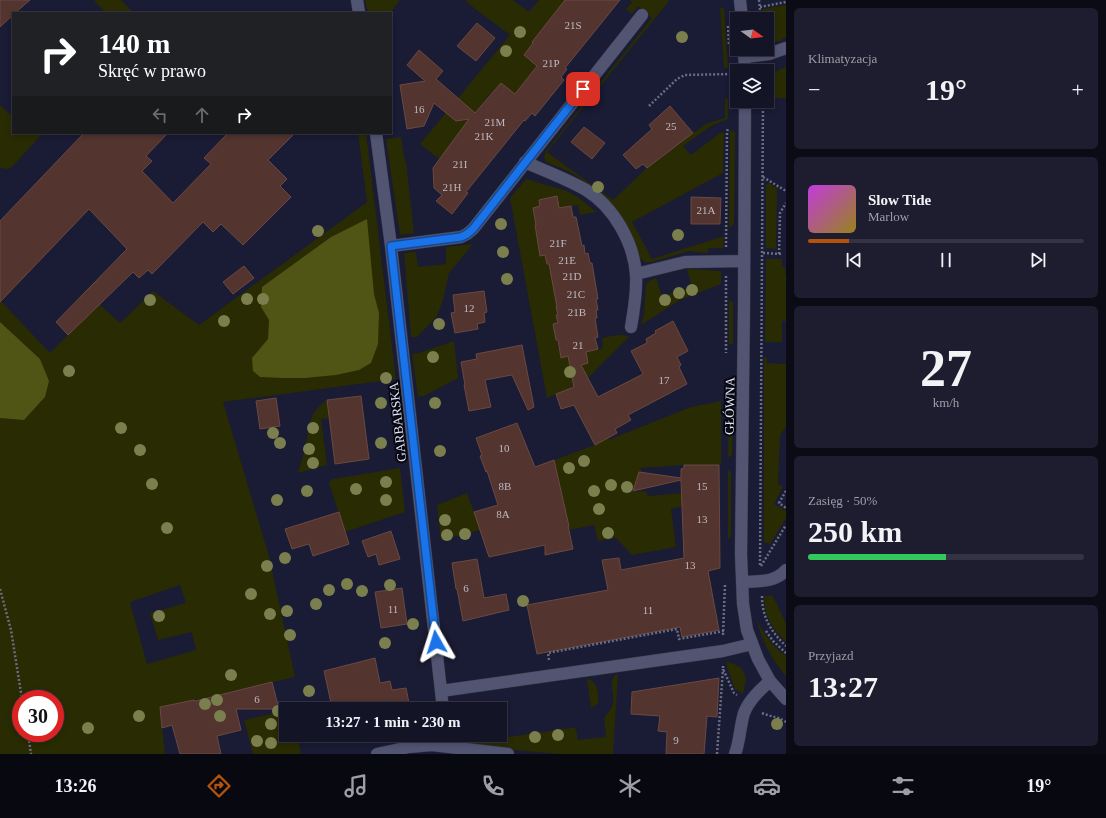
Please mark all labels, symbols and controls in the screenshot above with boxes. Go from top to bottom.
north arrow [730,12,774,56]
map controls [730,12,774,108]
house number: 21S [564,19,582,31]
icon: right [32,28,84,80]
text: 140 m [98,28,170,59]
text: Klimatyzacja [808,51,877,66]
house number: 21P [542,57,560,69]
text: Skręć w prawo [98,61,206,81]
button: layers [730,64,774,108]
pin [566,72,600,106]
text: 19° [925,73,967,106]
text: − [808,77,820,102]
text: + [1072,77,1084,102]
icon: arrive [572,78,594,100]
house number: 16 [414,103,425,115]
icon: left [149,104,171,126]
icon: ahead [191,104,213,126]
icon: right [233,104,255,126]
house number: 21M [485,116,506,128]
house number: 25 [666,120,677,132]
house number: 21K [475,130,494,142]
house number: 21I [453,158,468,170]
house number: 21H [443,181,462,193]
text: Slow Tide [868,192,931,208]
house number: 21A [697,204,716,216]
text: Marlow [868,209,909,224]
house number: 21F [549,237,567,249]
icon: previous [843,249,865,271]
icon: pause [935,249,957,271]
icon: next [1027,249,1049,271]
house number: 21E [558,254,576,266]
house number: 21D [563,270,582,282]
house number: 21C [567,288,585,300]
house number: 12 [464,302,475,314]
house number: 21B [568,306,586,318]
house number: 21 [573,339,584,351]
text: 27 [920,340,972,397]
house number: 17 [659,374,670,386]
street label: GŁÓWNA [721,376,738,435]
street label: GARBARSKA [386,381,409,463]
text: km/h [933,395,959,410]
house number: 10 [499,442,510,454]
house number: 8B [499,480,511,492]
house number: 15 [697,480,708,492]
text: Zasięg · 50% [808,493,877,508]
house number: 8A [496,508,510,520]
house number: 13 [697,513,708,525]
text: 250 km [808,515,902,548]
house number: 13 [685,559,696,571]
house number: 6 [463,582,469,594]
house number: 11 [388,603,398,615]
house number: 11 [643,604,653,616]
position arrow [415,621,457,663]
text: Przyjazd [808,648,853,663]
text: 13:27 [808,670,878,703]
speed limit sign: 30 [12,690,64,742]
house number: 6 [254,693,260,705]
text: 13:27 · 1 min · 230 m [326,714,461,730]
house number: 9 [673,734,679,746]
icon: directions [205,772,233,800]
icon: music [342,772,370,800]
icon: phone [479,772,507,800]
icon: climate [616,772,644,800]
icon: car [753,772,781,800]
icon: filters [889,772,917,800]
text: 13:26 [54,776,96,796]
text: 19° [1026,776,1052,796]

